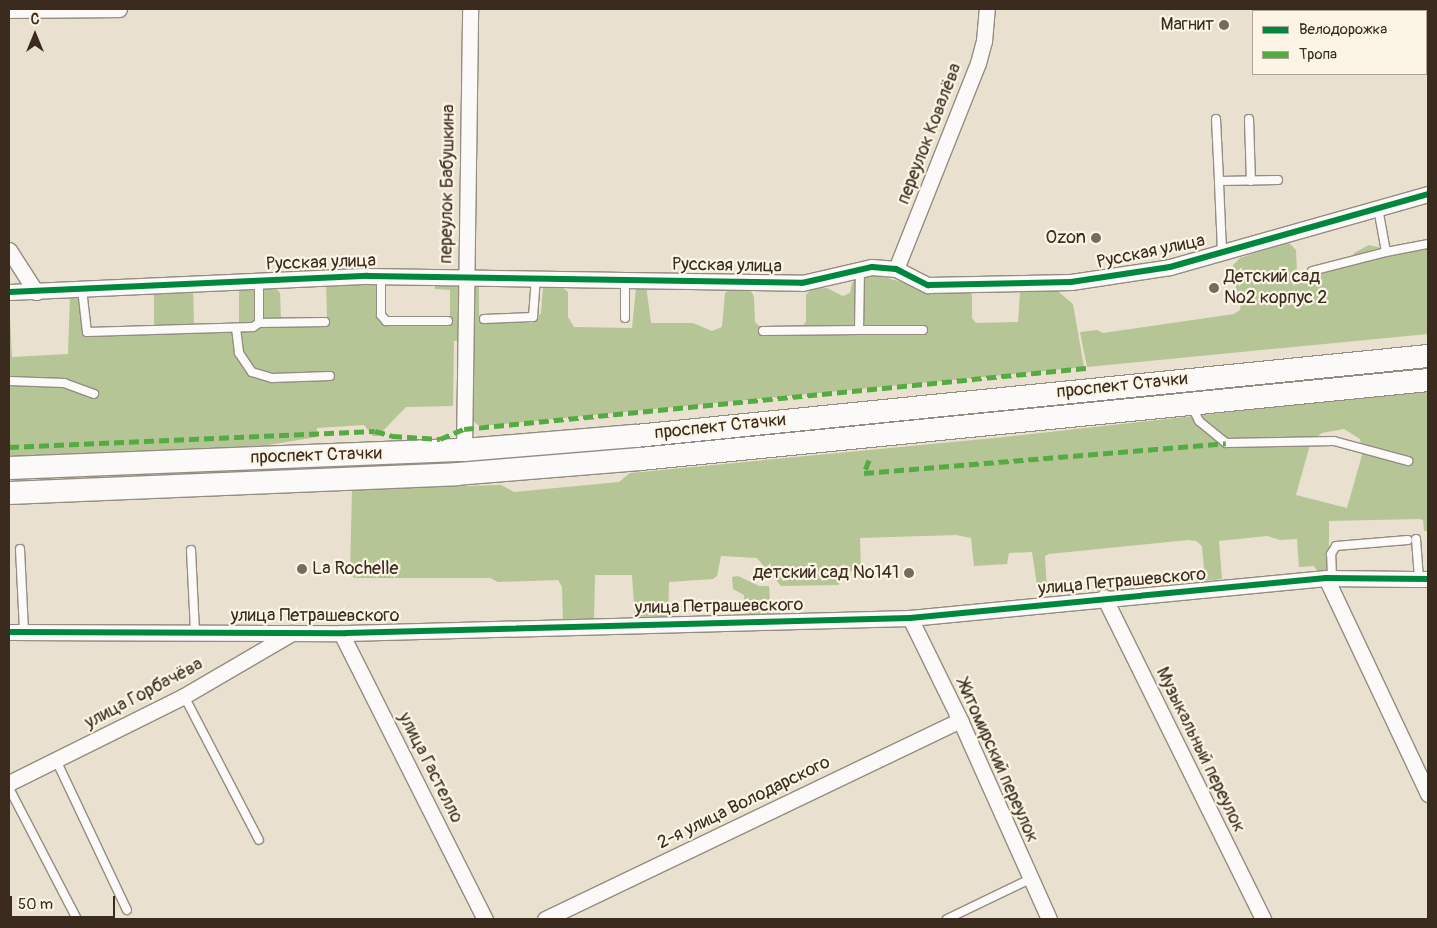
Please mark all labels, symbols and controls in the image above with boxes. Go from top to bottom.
north arrow [10,10,60,60]
legend [1252,10,1427,75]
text: С [31,11,39,28]
place label: Магнит [1161,14,1214,36]
marker: Магнит [1218,19,1230,31]
text: Велодорожка [1299,20,1387,39]
text: Тропа [1299,45,1337,64]
street label: переулок Ковалёва [893,61,967,207]
street label: переулок Бабушкина [436,104,460,264]
place label: Ozon [1046,227,1086,249]
street label: Русская улица [1095,230,1207,274]
marker: Ozon [1090,232,1102,244]
street label: Русская улица [266,250,376,276]
street label: Русская улица [672,254,782,278]
place label: Детский сад №2 корпус 2 [1224,267,1327,310]
marker: Детский сад №2 корпус 2 [1208,282,1220,294]
street label: проспект Стачки [1055,368,1189,404]
street label: проспект Стачки [653,409,787,445]
street label: проспект Стачки [250,443,382,469]
place label: La Rochelle [312,558,398,580]
place label: детский сад №141 [753,562,899,584]
marker: La Rochelle [296,563,308,575]
street label: улица Петрашевского [1037,564,1207,600]
marker: детский сад №141 [903,567,915,579]
street label: улица Петрашевского [634,595,804,619]
street label: улица Петрашевского [231,605,399,627]
street label: улица Горбачёва [81,654,207,734]
street label: Музыкальный переулок [1151,664,1249,836]
street label: Житомирский переулок [951,676,1043,846]
street label: улица Гастелло [393,709,467,827]
street label: 2-я улица Володарского [654,752,834,854]
scale bar [12,886,118,918]
text: 50 m [18,895,53,914]

